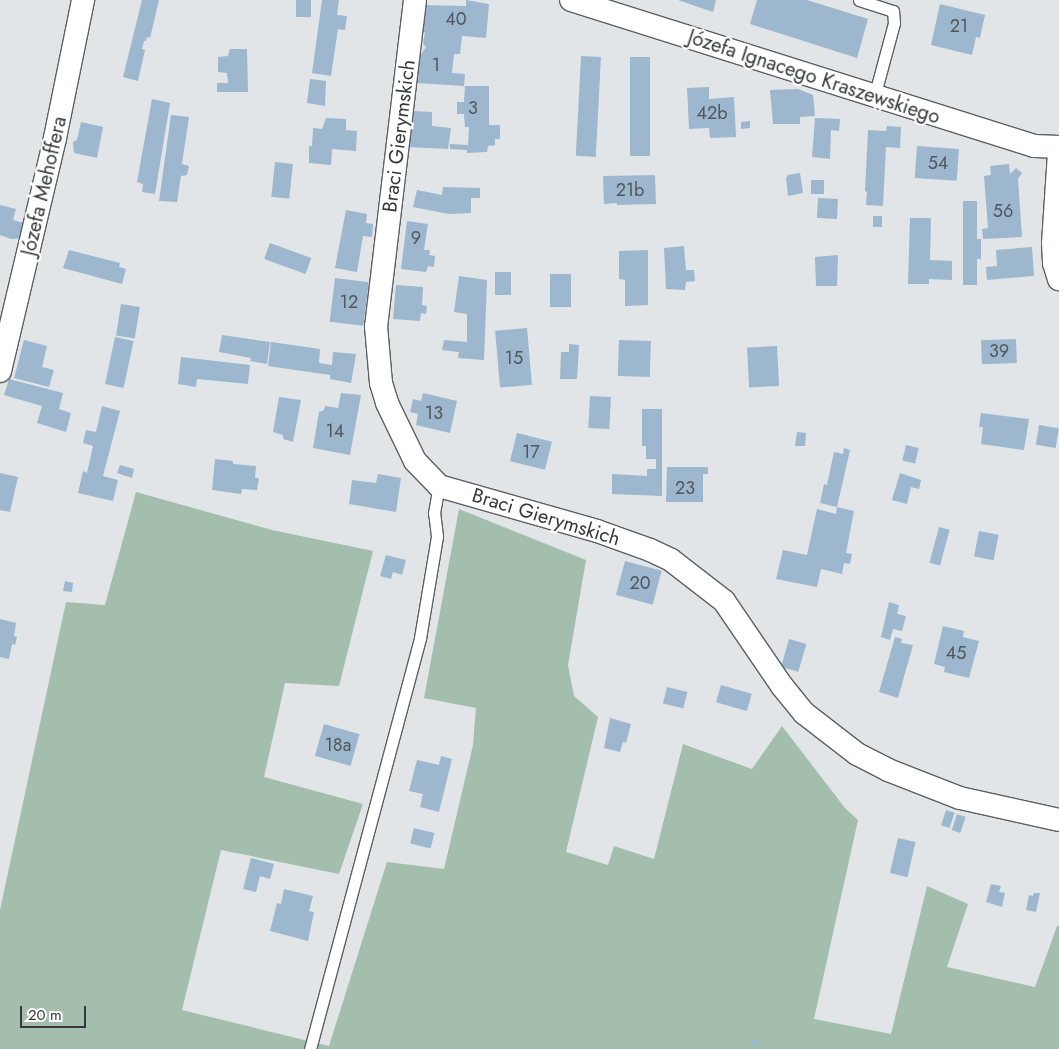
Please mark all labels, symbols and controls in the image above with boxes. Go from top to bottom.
house number: 40 [445,8,467,30]
house number: 21 [950,15,968,37]
street label: Józefa Ignacego Kraszewskiego [685,25,943,129]
house number: 1 [432,54,440,76]
street label: Braci Gierymskich [378,58,420,214]
house number: 3 [468,97,478,119]
house number: 42b [697,102,727,124]
street label: Józefa Mehoffera [16,114,72,258]
house number: 54 [928,152,948,174]
house number: 21b [616,179,644,201]
house number: 56 [993,200,1013,222]
house number: 9 [411,227,421,249]
house number: 12 [340,291,358,313]
house number: 39 [989,340,1009,362]
house number: 15 [505,347,523,369]
house number: 13 [425,402,443,424]
house number: 14 [326,420,344,442]
house number: 17 [522,441,540,463]
house number: 23 [675,477,695,499]
street label: Braci Gierymskich [469,483,623,551]
house number: 20 [629,572,651,594]
house number: 45 [946,642,966,664]
house number: 18a [325,734,351,756]
scale bar [22,996,89,1028]
text: 20 m [28,1004,62,1026]

